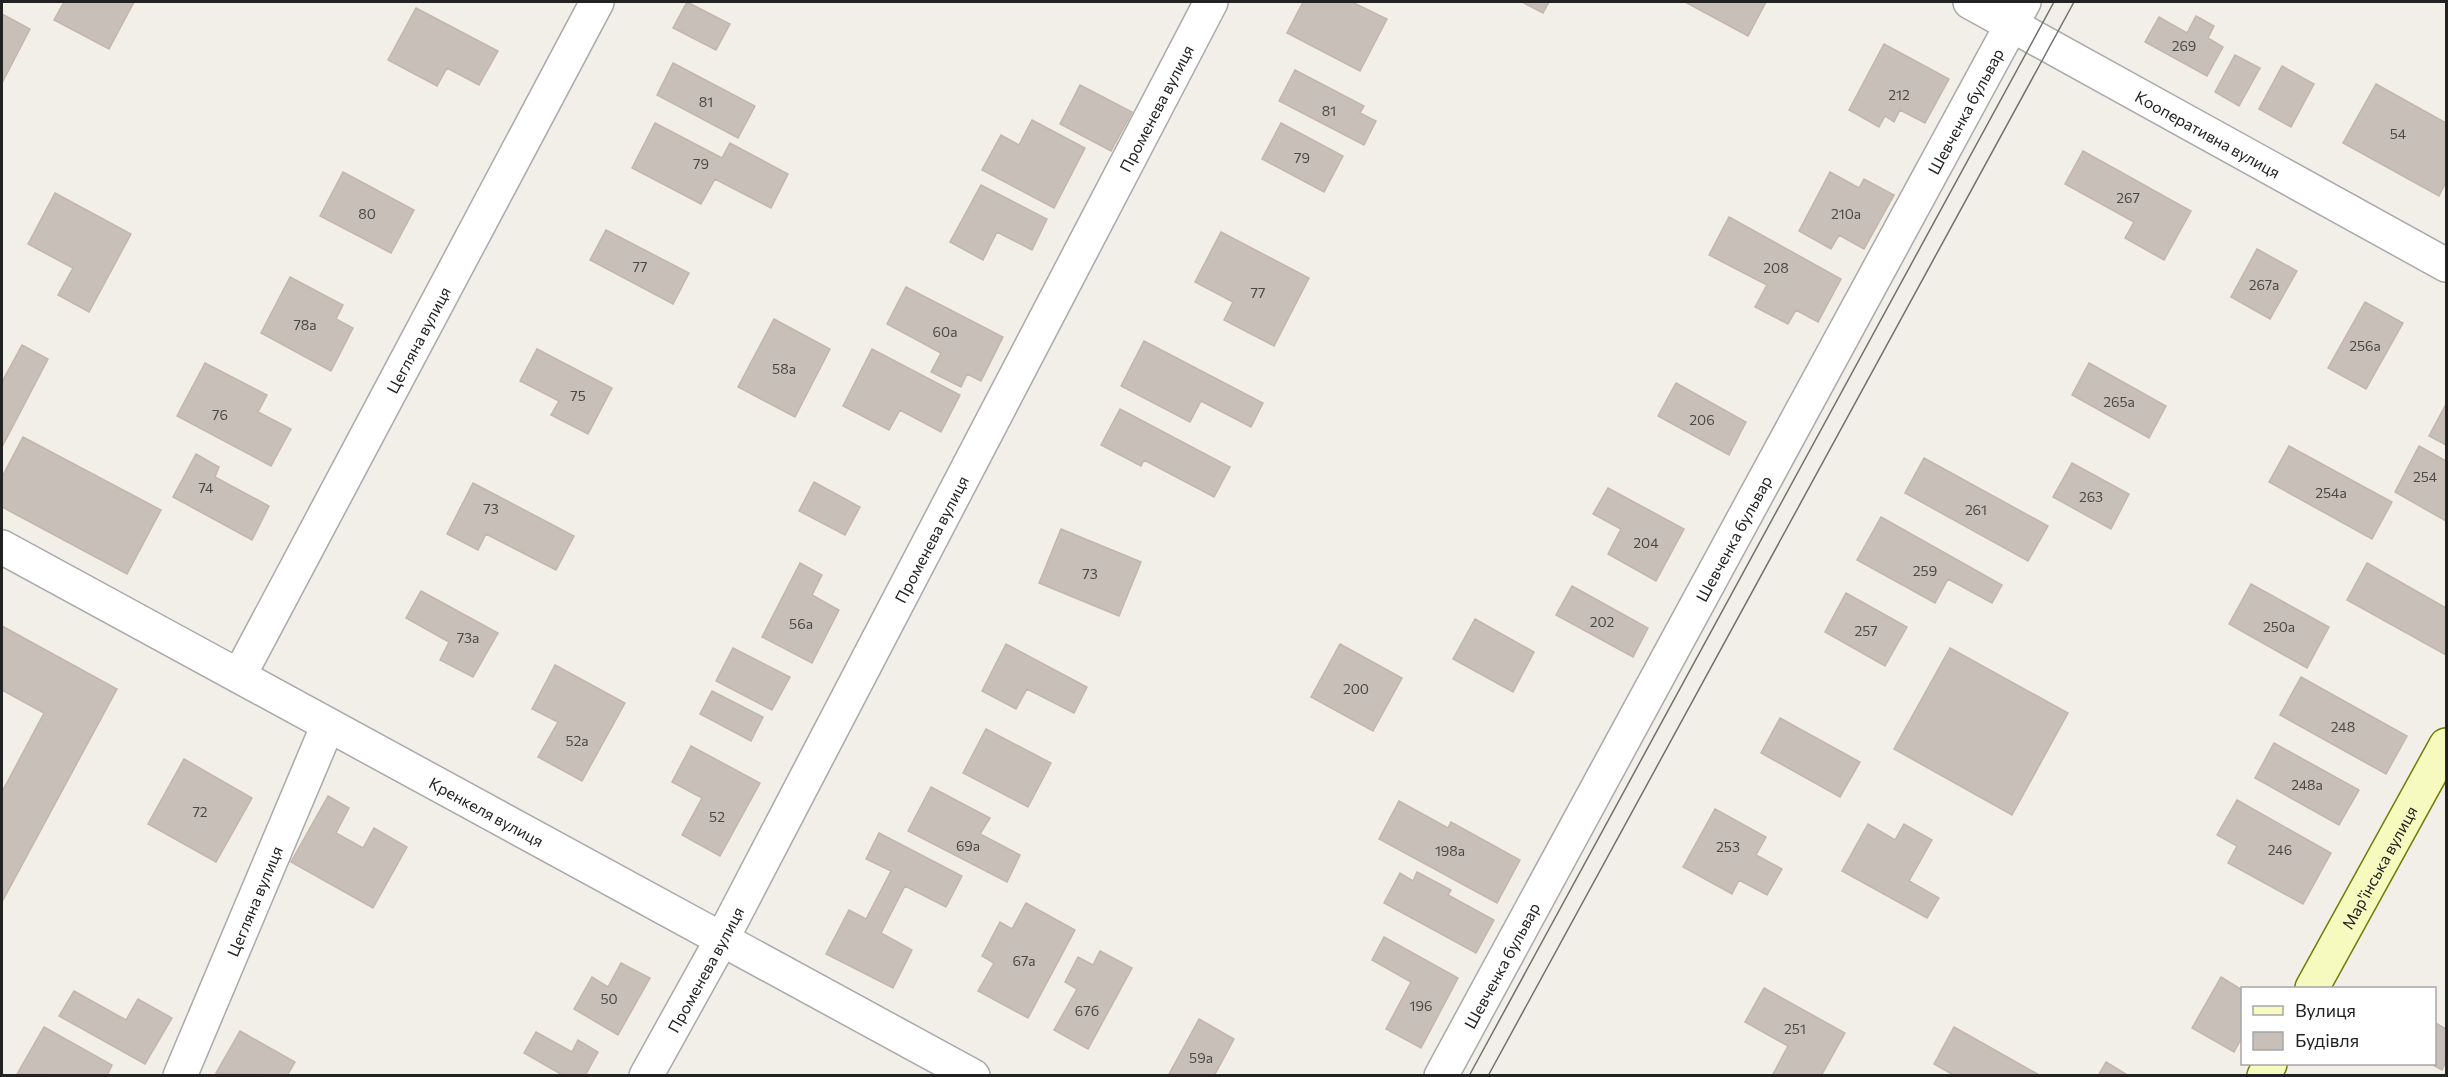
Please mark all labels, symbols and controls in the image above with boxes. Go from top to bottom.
house number: 269 [2172,37,2196,54]
street label: Променева вулиця [1115,41,1197,175]
street label: Шевченка бульвар [1923,45,2007,177]
house number: 212 [1888,86,1910,103]
street label: Кооперативна вулиця [2132,86,2284,181]
house number: 81 [699,93,713,110]
house number: 81 [1322,102,1336,119]
house number: 54 [2390,125,2407,142]
house number: 79 [1294,149,1310,166]
house number: 79 [693,155,709,172]
house number: 267 [2116,189,2140,206]
house number: 80 [358,205,376,222]
house number: 210а [1831,205,1861,222]
house number: 77 [633,258,647,275]
house number: 208 [1763,259,1789,276]
house number: 267а [2249,276,2279,293]
street label: Цегляна вулиця [382,283,454,396]
house number: 77 [1251,284,1265,301]
house number: 78а [293,316,317,333]
house number: 60а [933,323,957,340]
house number: 256а [2349,337,2381,354]
house number: 58а [772,360,796,377]
house number: 75 [570,387,586,404]
house number: 265а [2103,393,2135,410]
house number: 76 [212,406,228,423]
house number: 206 [1689,411,1715,428]
house number: 254 [2413,468,2438,485]
street label: Променева вулиця [890,472,972,606]
street label: Шевченка бульвар [1691,472,1775,604]
house number: 74 [199,479,214,496]
house number: 254а [2315,484,2347,501]
house number: 263 [2079,488,2103,505]
house number: 73 [483,500,499,517]
house number: 261 [1965,501,1987,518]
house number: 204 [1633,534,1659,551]
house number: 259 [1913,562,1937,579]
house number: 73 [1082,565,1098,582]
house number: 202 [1590,613,1615,630]
house number: 56а [789,615,813,632]
house number: 250а [2263,618,2295,635]
house number: 257 [1854,622,1878,639]
house number: 73а [457,629,479,646]
house number: 200 [1343,680,1369,697]
house number: 248 [2331,718,2355,735]
house number: 52а [565,732,589,749]
street label: Кренкеля вулиця [426,772,547,850]
house number: 248а [2291,776,2323,793]
street label: Мар'їнська вулиця [2337,802,2420,932]
house number: 72 [192,803,208,820]
house number: 52 [709,808,725,825]
house number: 69а [956,837,980,854]
house number: 253 [1716,838,1740,855]
house number: 246 [2268,841,2292,858]
house number: 198а [1435,842,1465,859]
street label: Цегляна вулиця [222,843,285,959]
street label: Шевченка бульвар [1459,899,1543,1032]
street label: Променева вулиця [663,903,747,1035]
house number: 67а [1013,952,1035,969]
legend [2241,987,2436,1065]
house number: 50 [600,990,618,1007]
house number: 196 [1410,997,1432,1014]
text: Вулиця [2295,999,2356,1021]
house number: 67б [1075,1002,1099,1019]
house number: 251 [1784,1020,1806,1037]
text: Будівля [2295,1029,2359,1051]
house number: 59а [1189,1049,1213,1066]

